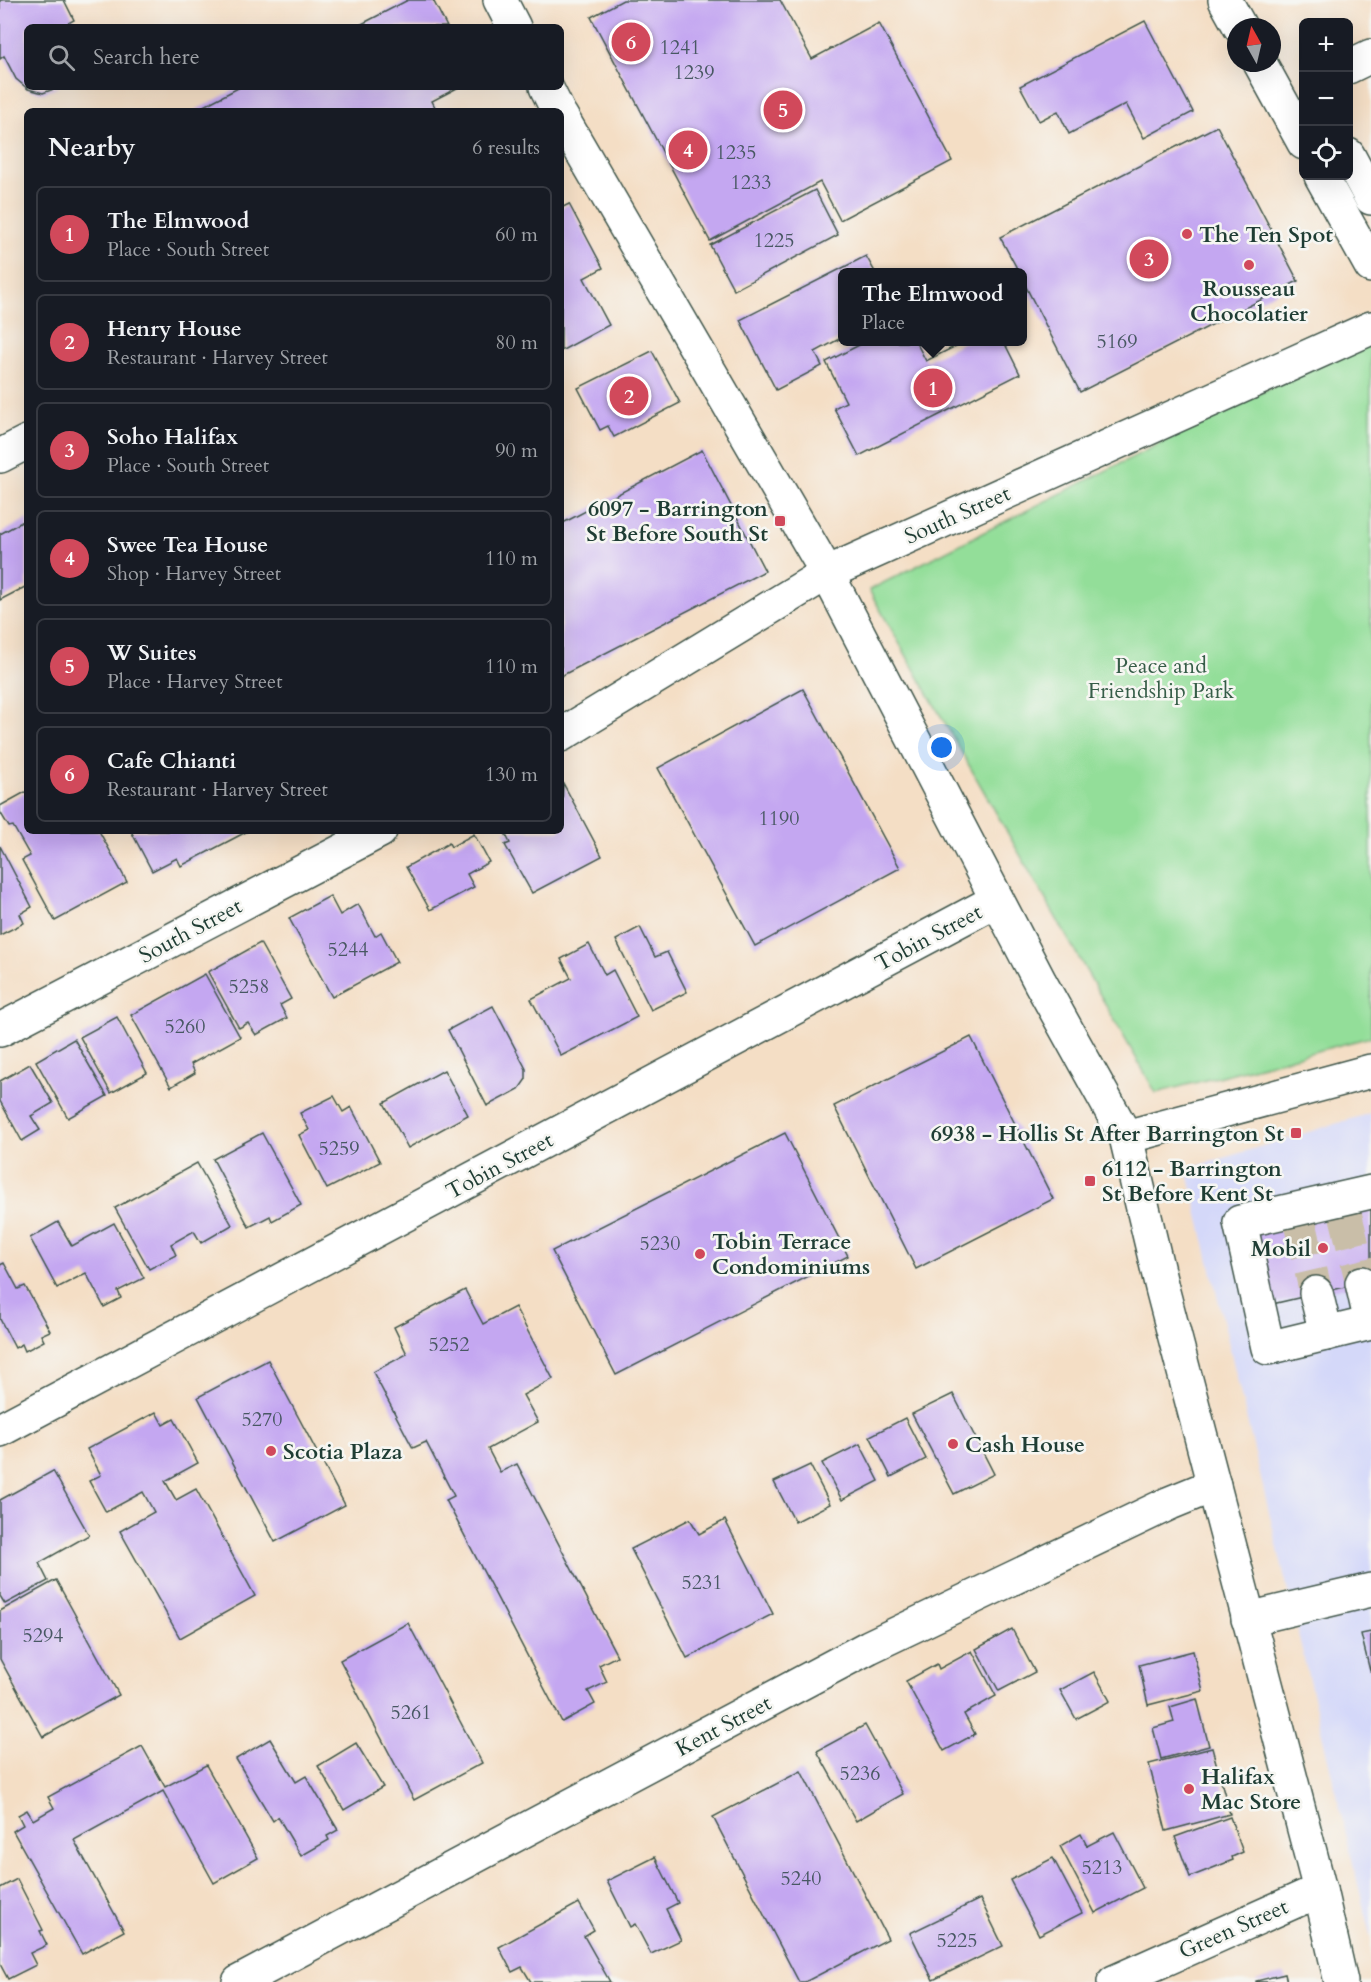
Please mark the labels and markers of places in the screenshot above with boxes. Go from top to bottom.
pin: 6 [612,20,650,64]
pin: 5 [764,88,802,132]
pin: 4 [668,128,708,172]
place label: The Ten Spot [1199,220,1333,250]
marker: The Ten Spot [1180,227,1194,241]
pin: 3 [1130,236,1168,282]
marker: Rousseau Chocolatier [1242,258,1256,272]
place label: Rousseau Chocolatier [1190,274,1308,329]
pin: 1 [914,366,952,410]
pin: 2 [610,374,648,418]
place label: 6097 - Barrington St Before South St [586,494,768,549]
marker: 6097 - Barrington St Before South St [773,514,787,528]
place label: 6938 - Hollis St After Barrington St [931,1119,1284,1149]
marker: 6938 - Hollis St After Barrington St [1289,1126,1303,1140]
place label: 6112 - Barrington St Before Kent St [1102,1154,1282,1209]
marker: 6112 - Barrington St Before Kent St [1083,1174,1097,1188]
place label: Tobin Terrace Condominiums [712,1227,870,1282]
place label: Mobil [1251,1234,1312,1264]
marker: Mobil [1316,1241,1330,1255]
marker: Tobin Terrace Condominiums [693,1247,707,1261]
place label: Cash House [965,1430,1085,1460]
place label: Scotia Plaza [283,1437,403,1467]
marker: Cash House [946,1437,960,1451]
marker: Scotia Plaza [264,1444,278,1458]
place label: Halifax Mac Store [1201,1762,1301,1817]
marker: Halifax Mac Store [1182,1782,1196,1796]

